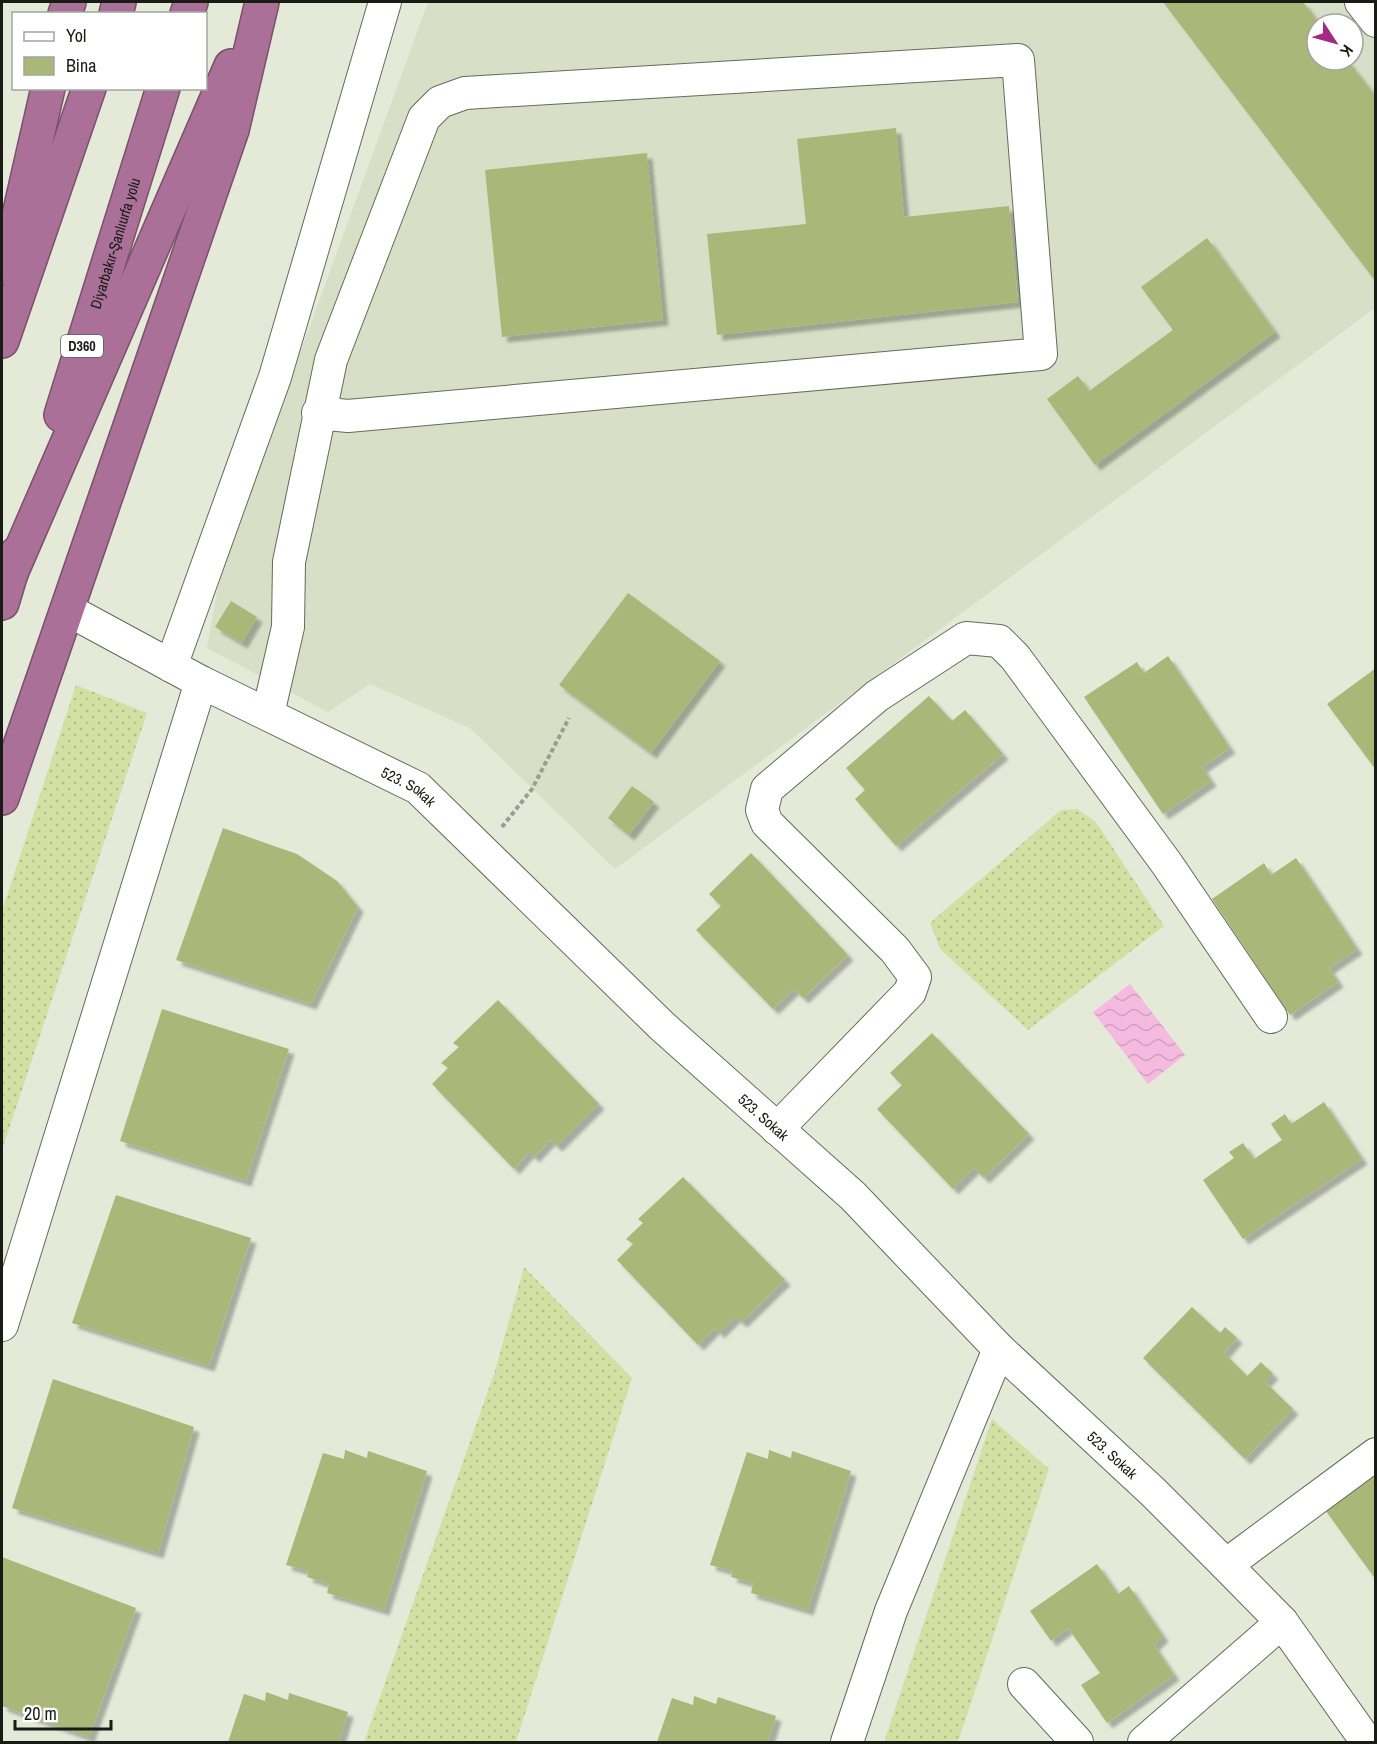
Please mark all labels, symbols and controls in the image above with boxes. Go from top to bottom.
legend [12,12,207,90]
north arrow [1305,12,1365,72]
text: Yol [66,23,86,48]
text: K [1335,41,1359,62]
text: Bina [66,53,96,78]
street label: Diyarbakır-Şanlıurfa yolu [84,175,145,311]
road number: D360 [61,335,103,357]
street label: 523. Sokak [378,761,442,812]
street label: 523. Sokak [734,1088,795,1146]
street label: 523. Sokak [1083,1426,1143,1484]
scale bar [15,1693,111,1731]
text: 20 m [24,1701,57,1726]

